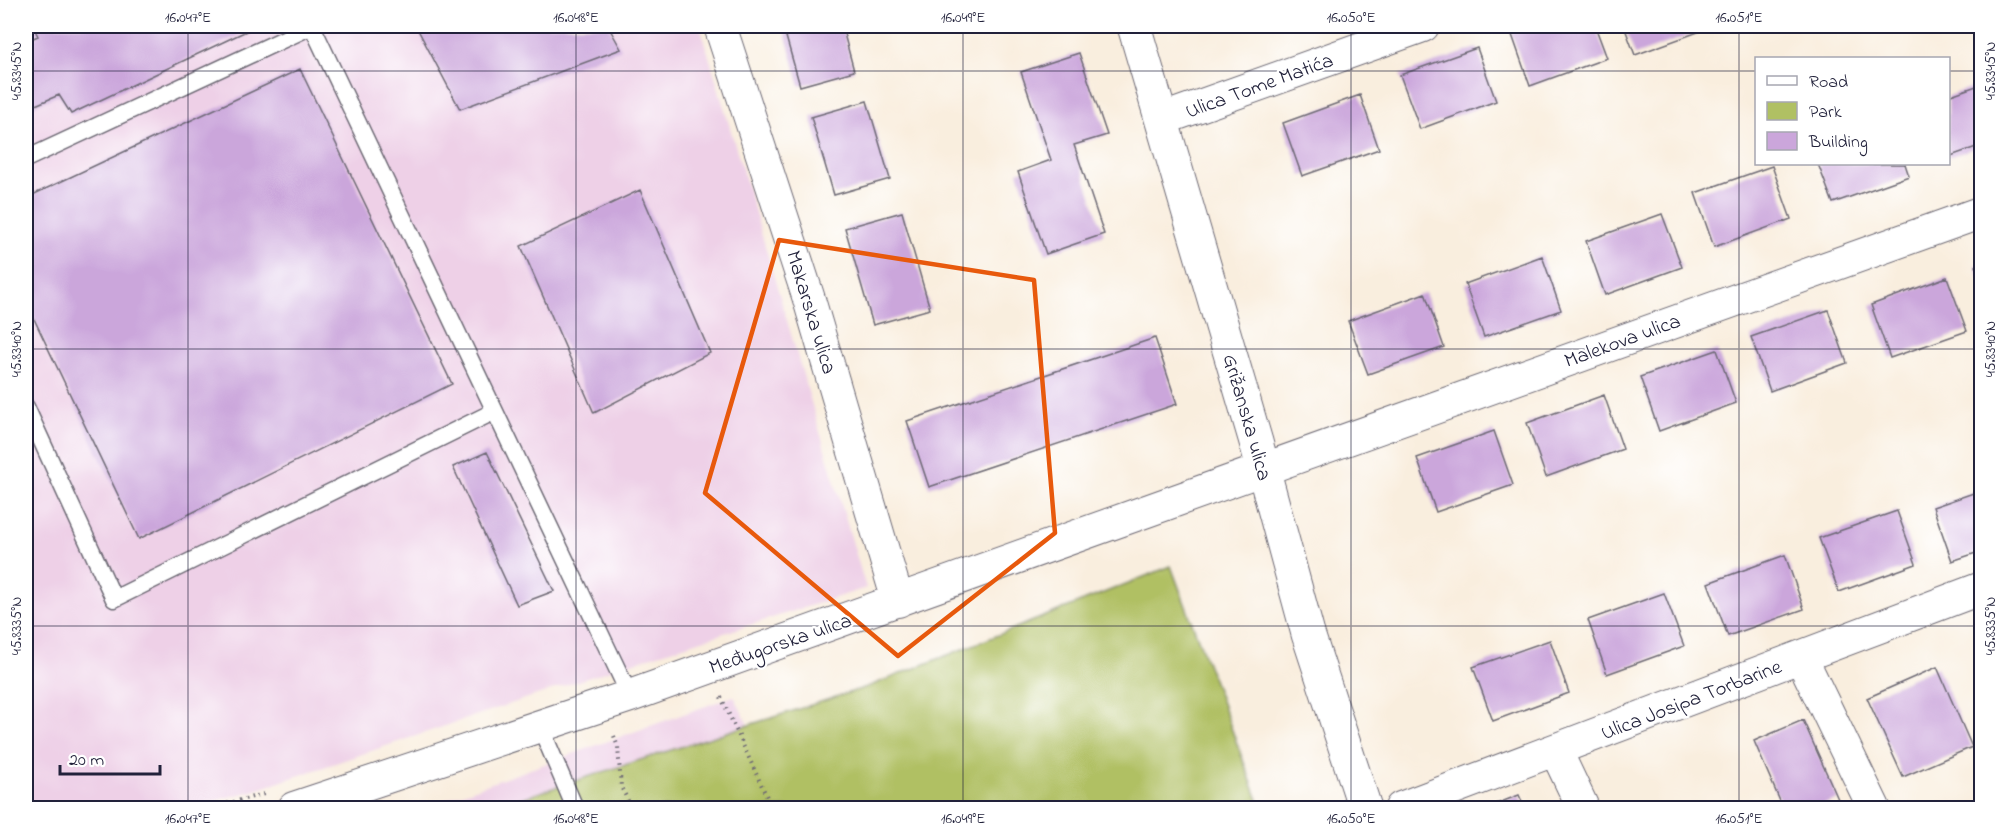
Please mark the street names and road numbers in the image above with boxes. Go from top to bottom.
street label: Ulica Tome Matića [1182,46,1338,128]
street label: Makarska ulica [777,247,843,378]
street label: Malekova ulica [1560,307,1685,377]
street label: Grižanska ulica [1214,351,1278,484]
street label: Međugorska ulica [705,606,857,685]
street label: Ulica Josipa Torbarine [1597,652,1787,749]

